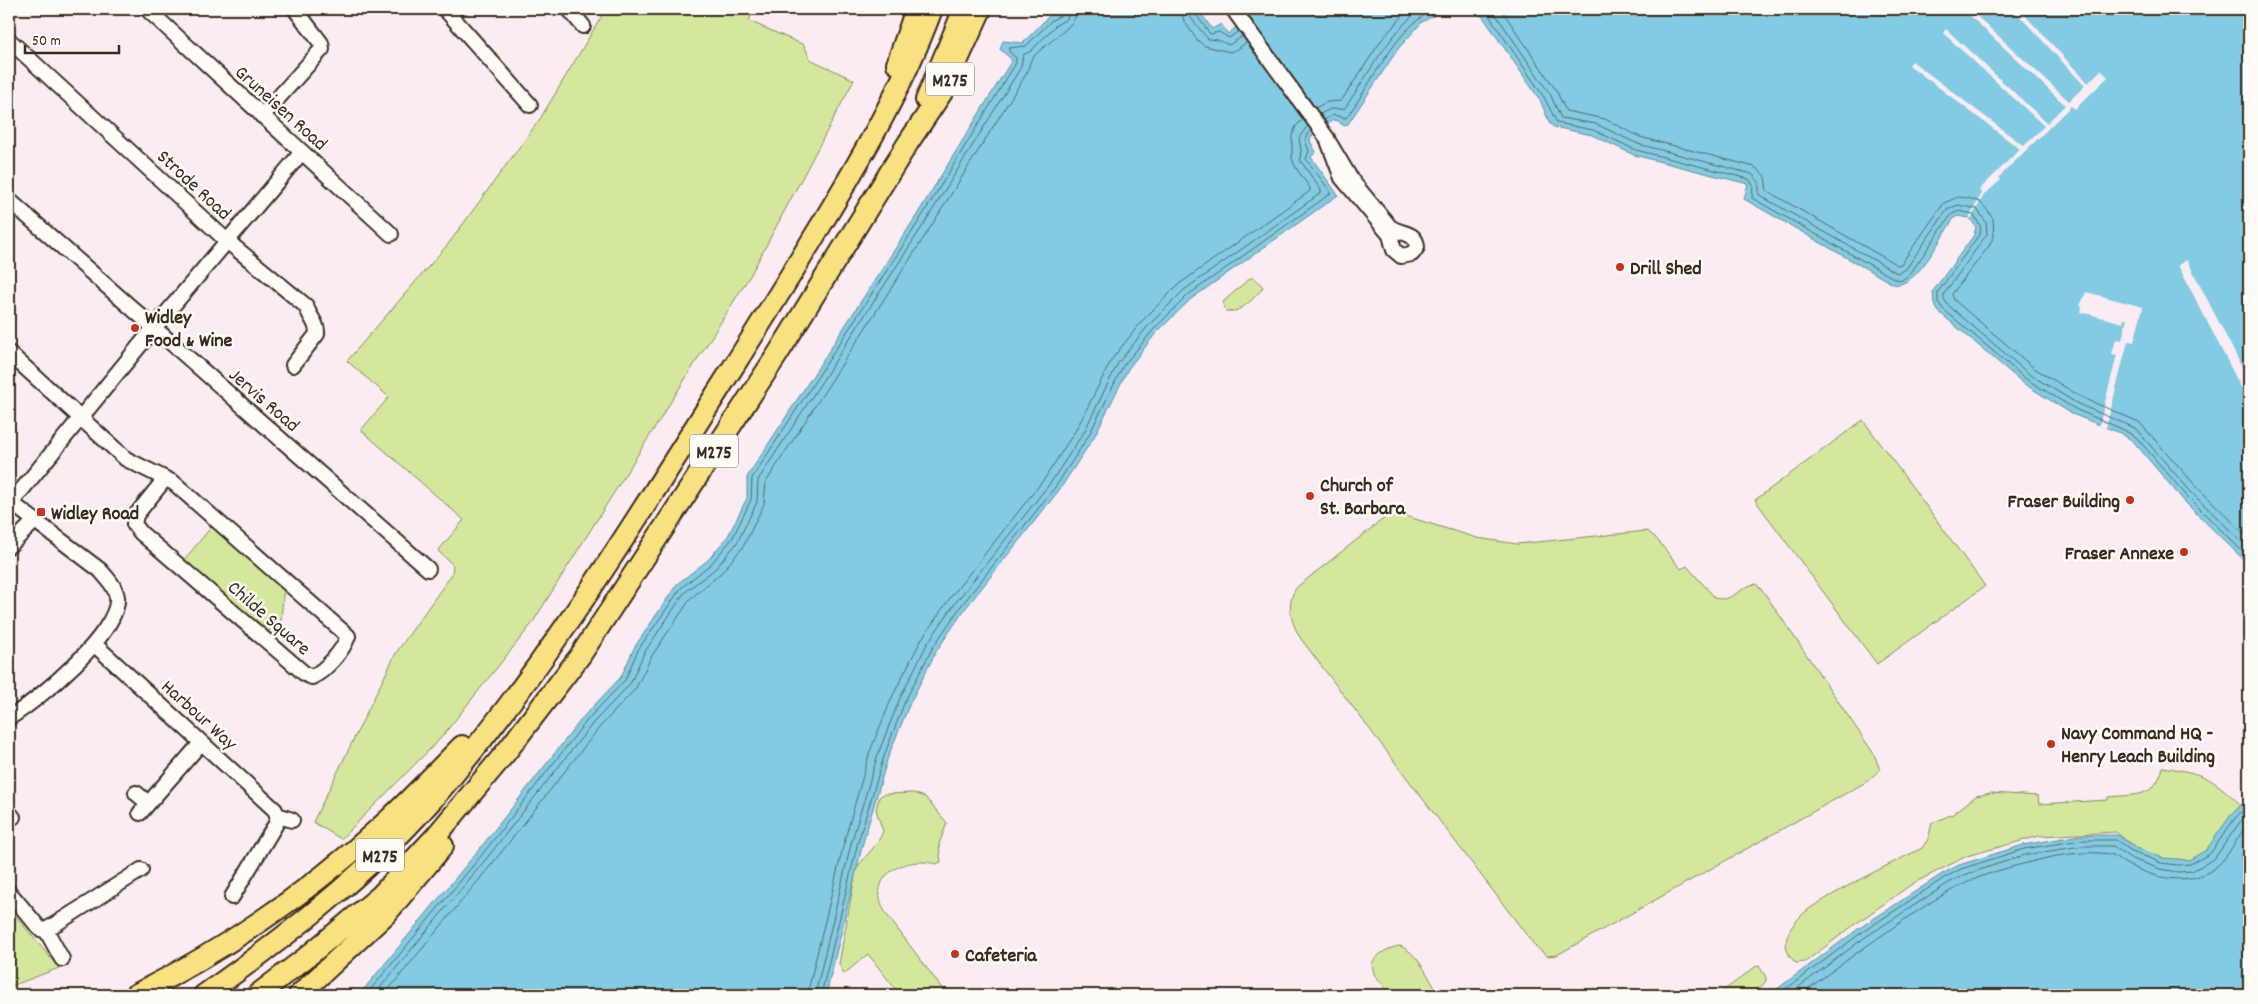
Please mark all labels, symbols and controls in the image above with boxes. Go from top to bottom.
scale bar [25,22,119,54]
text: 50 m [32,31,61,53]
street label: Gruneisen Road [227,60,333,159]
road number: M275 [926,62,974,96]
street label: Strode Road [150,144,236,228]
place label: Drill Shed [1630,256,1702,284]
marker: Drill Shed [1614,261,1626,273]
place label: Widley Food & Wine [145,305,232,356]
marker: Widley Food & Wine [129,322,141,334]
street label: Jervis Road [221,363,305,440]
road number: M275 [690,434,738,468]
place label: Church of St. Barbara [1320,473,1406,524]
place label: Fraser Building [2008,489,2120,517]
marker: Church of St. Barbara [1304,490,1316,502]
marker: Fraser Building [2124,494,2136,506]
place label: Widley Road [51,501,139,529]
marker: Widley Road [35,506,47,518]
place label: Fraser Annexe [2065,541,2174,569]
marker: Fraser Annexe [2178,546,2190,558]
street label: Childe Square [220,575,316,663]
street label: Harbour Way [154,674,243,759]
place label: Navy Command HQ - Henry Leach Building [2061,721,2215,772]
marker: Navy Command HQ - Henry Leach Building [2045,738,2057,750]
road number: M275 [356,838,404,872]
place label: Cafeteria [965,943,1037,971]
marker: Cafeteria [949,948,961,960]

